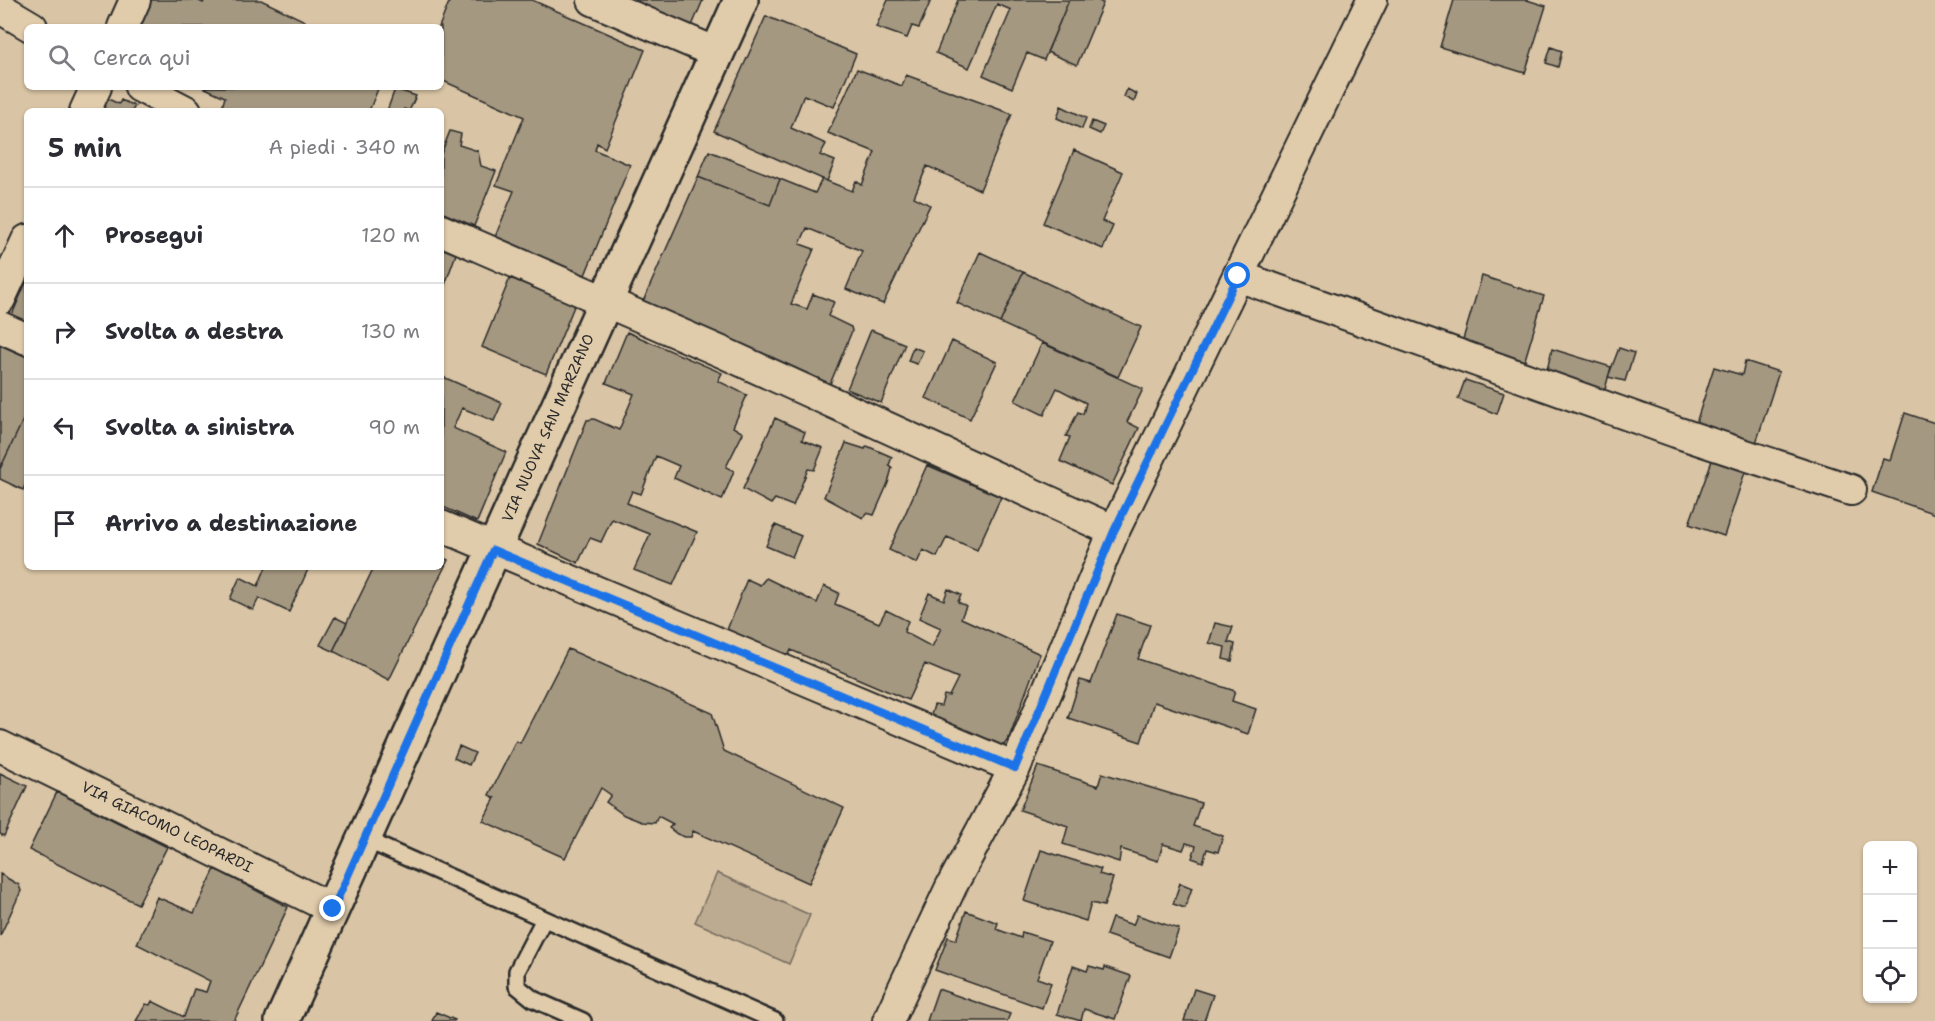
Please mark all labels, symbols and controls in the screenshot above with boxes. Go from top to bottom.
search box [24,24,444,90]
icon: search [45,41,78,74]
text: Cerca qui [93,43,191,72]
text: 5 min [48,130,122,165]
text: A piedi · 340 m [268,134,420,160]
icon: ahead [48,219,81,252]
text: Prosegui [105,221,203,250]
text: 120 m [361,222,420,248]
route start [1224,262,1250,288]
icon: right [48,315,81,348]
text: Svolta a destra [105,317,283,346]
text: 130 m [361,318,420,344]
street label: VIA NUOVA SAN MARZANO [497,331,599,525]
icon: left [48,411,81,444]
text: Svolta a sinistra [105,413,294,442]
text: 90 m [368,414,420,440]
icon: arrive [48,507,81,540]
text: Arrivo a destinazione [105,509,357,538]
street label: VIA GIACOMO LEOPARDI [78,777,256,877]
map controls [1863,841,1917,1003]
button: + [1863,841,1917,895]
route end [319,895,345,921]
button: − [1863,895,1917,949]
button: locate [1863,949,1917,1003]

